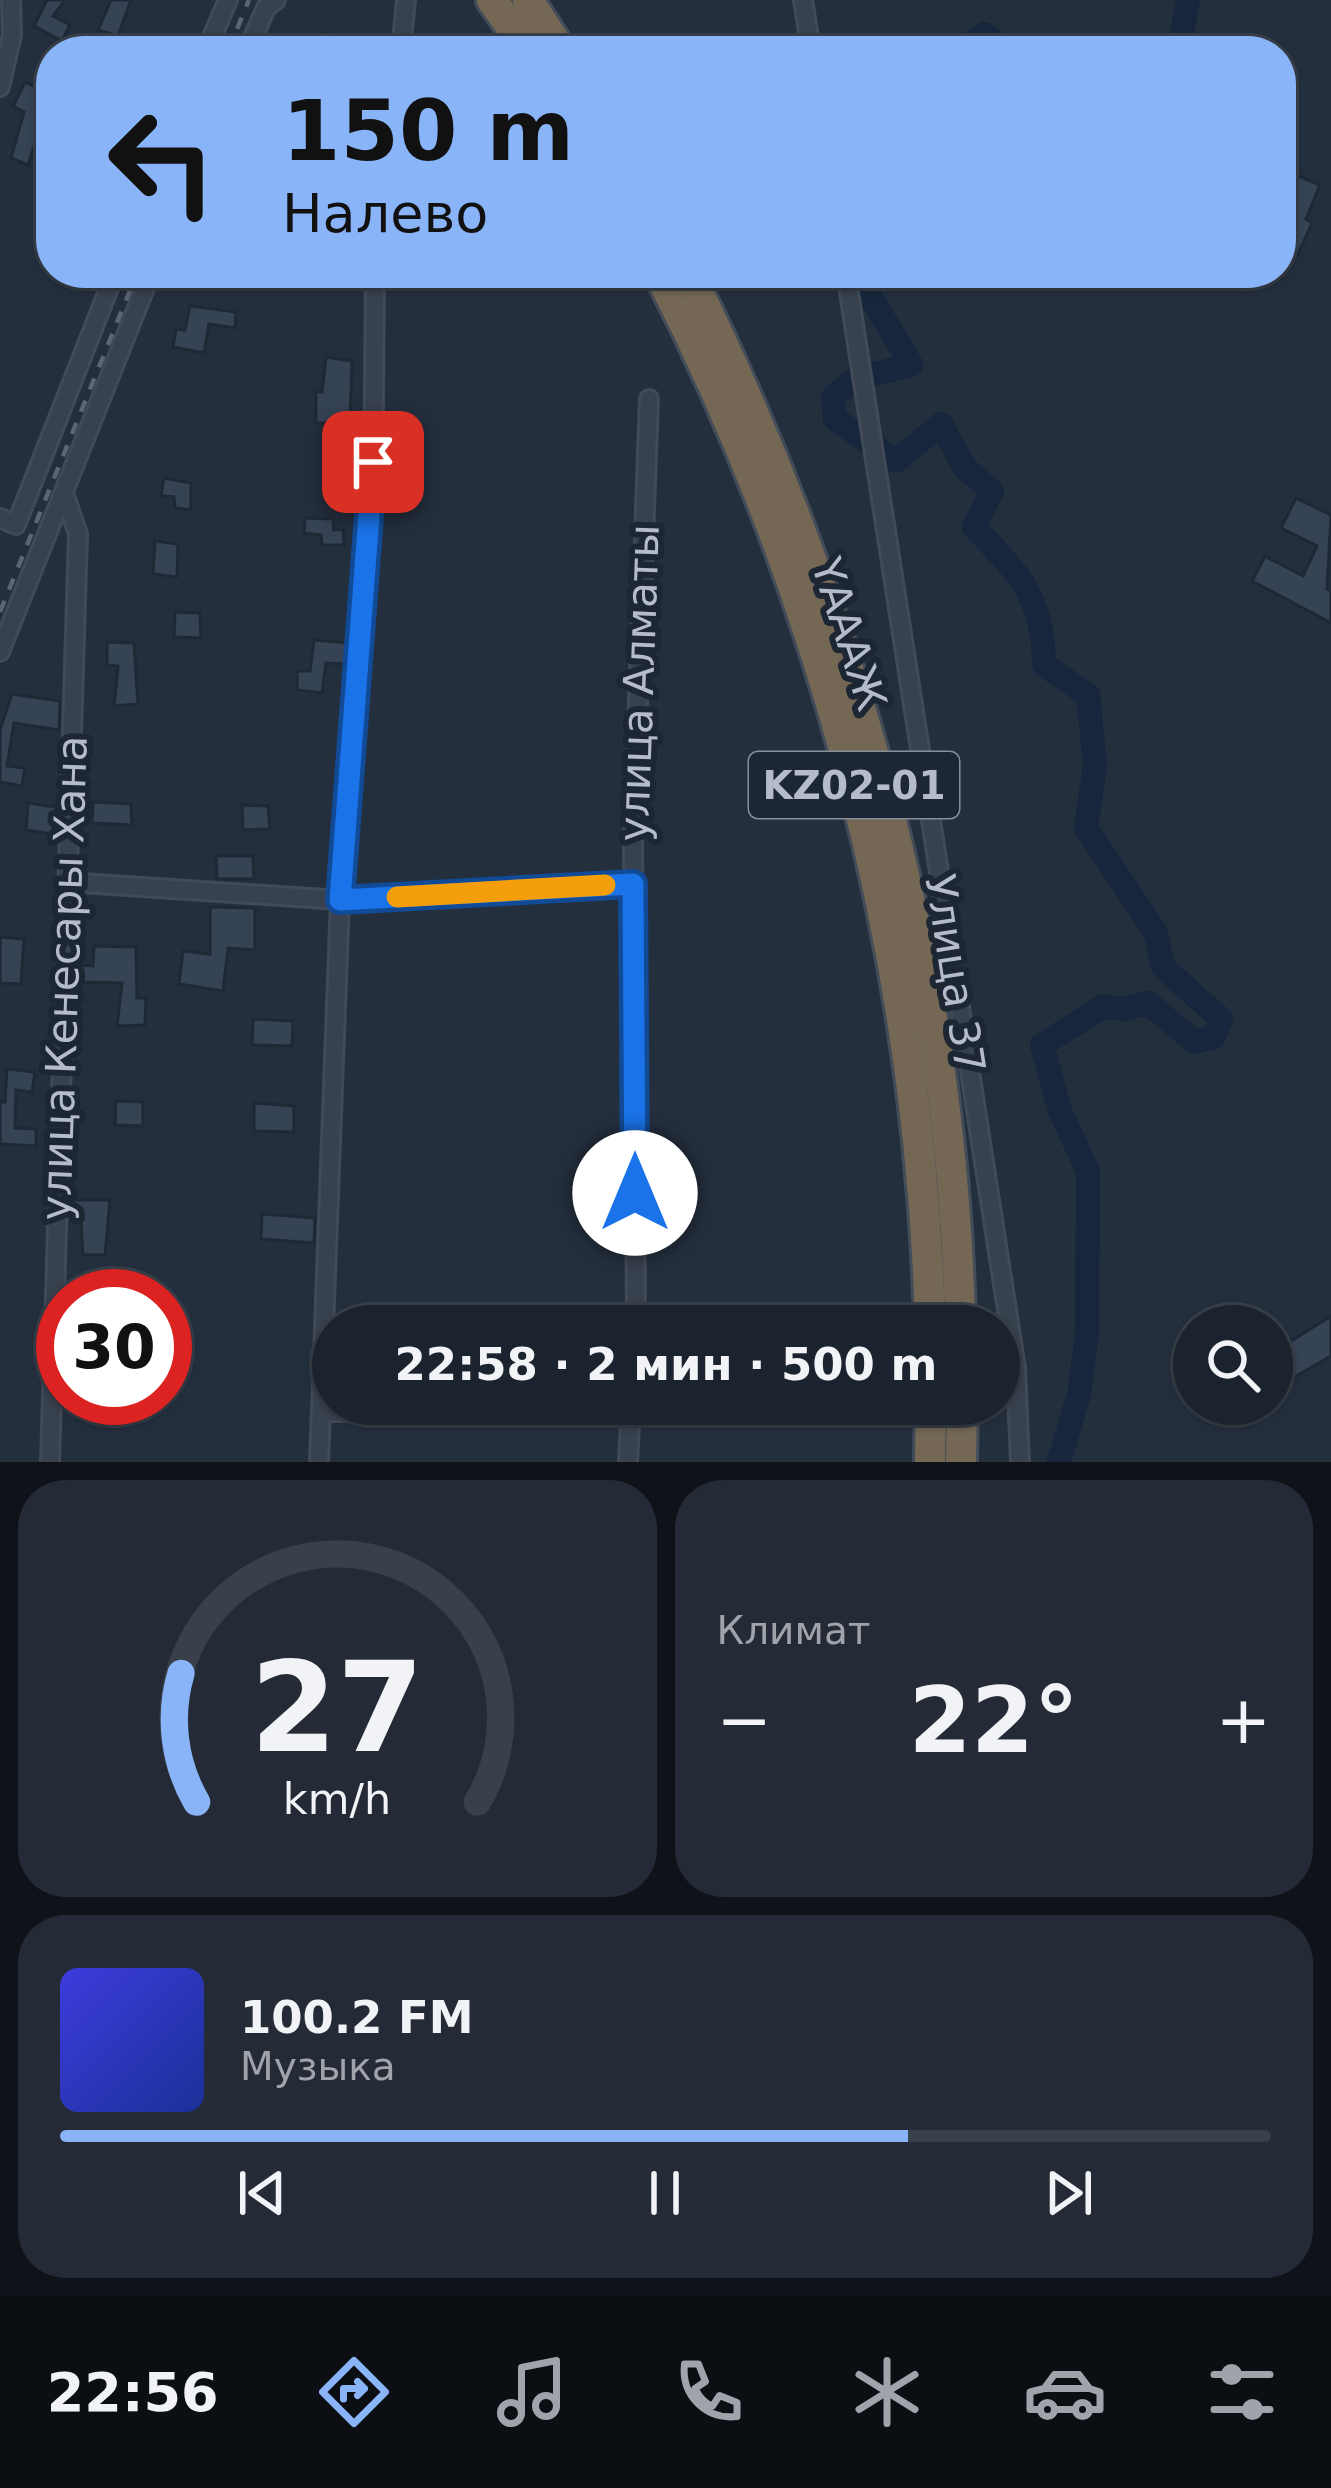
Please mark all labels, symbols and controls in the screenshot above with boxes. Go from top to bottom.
text: 150 m [282,82,574,180]
icon: left [84,84,240,240]
text: Налево [282,182,488,245]
pin [322,411,424,513]
icon: arrive [340,429,406,495]
street label: улица Алматы [609,524,669,842]
street label: ҮАААЖ [801,551,897,716]
street label: улица Кенесары Хана [31,735,97,1221]
road number: KZ02-01 [749,752,959,818]
street label: Улица 37 [915,871,995,1077]
position arrow [572,1130,698,1256]
speed limit sign: 30 [36,1269,192,1425]
map controls [1173,1305,1293,1425]
button: search [1173,1305,1293,1425]
text: 22:58 · 2 мин · 500 m [395,1338,937,1391]
text: Климат [717,1608,871,1653]
text: 27 [250,1635,424,1780]
text: 22° [909,1668,1079,1773]
text: − [717,1682,772,1759]
text: + [1216,1682,1271,1759]
text: km/h [283,1773,391,1823]
text: 100.2 FM [240,1991,474,2044]
text: Музыка [240,2044,396,2089]
icon: previous [229,2160,295,2226]
icon: pause [632,2160,698,2226]
icon: next [1036,2160,1102,2226]
icon: directions [312,2350,396,2434]
icon: music [490,2350,574,2434]
icon: phone [667,2350,751,2434]
icon: climate [845,2350,929,2434]
icon: car [1023,2350,1107,2434]
icon: filters [1200,2350,1284,2434]
text: 22:56 [47,2361,219,2424]

